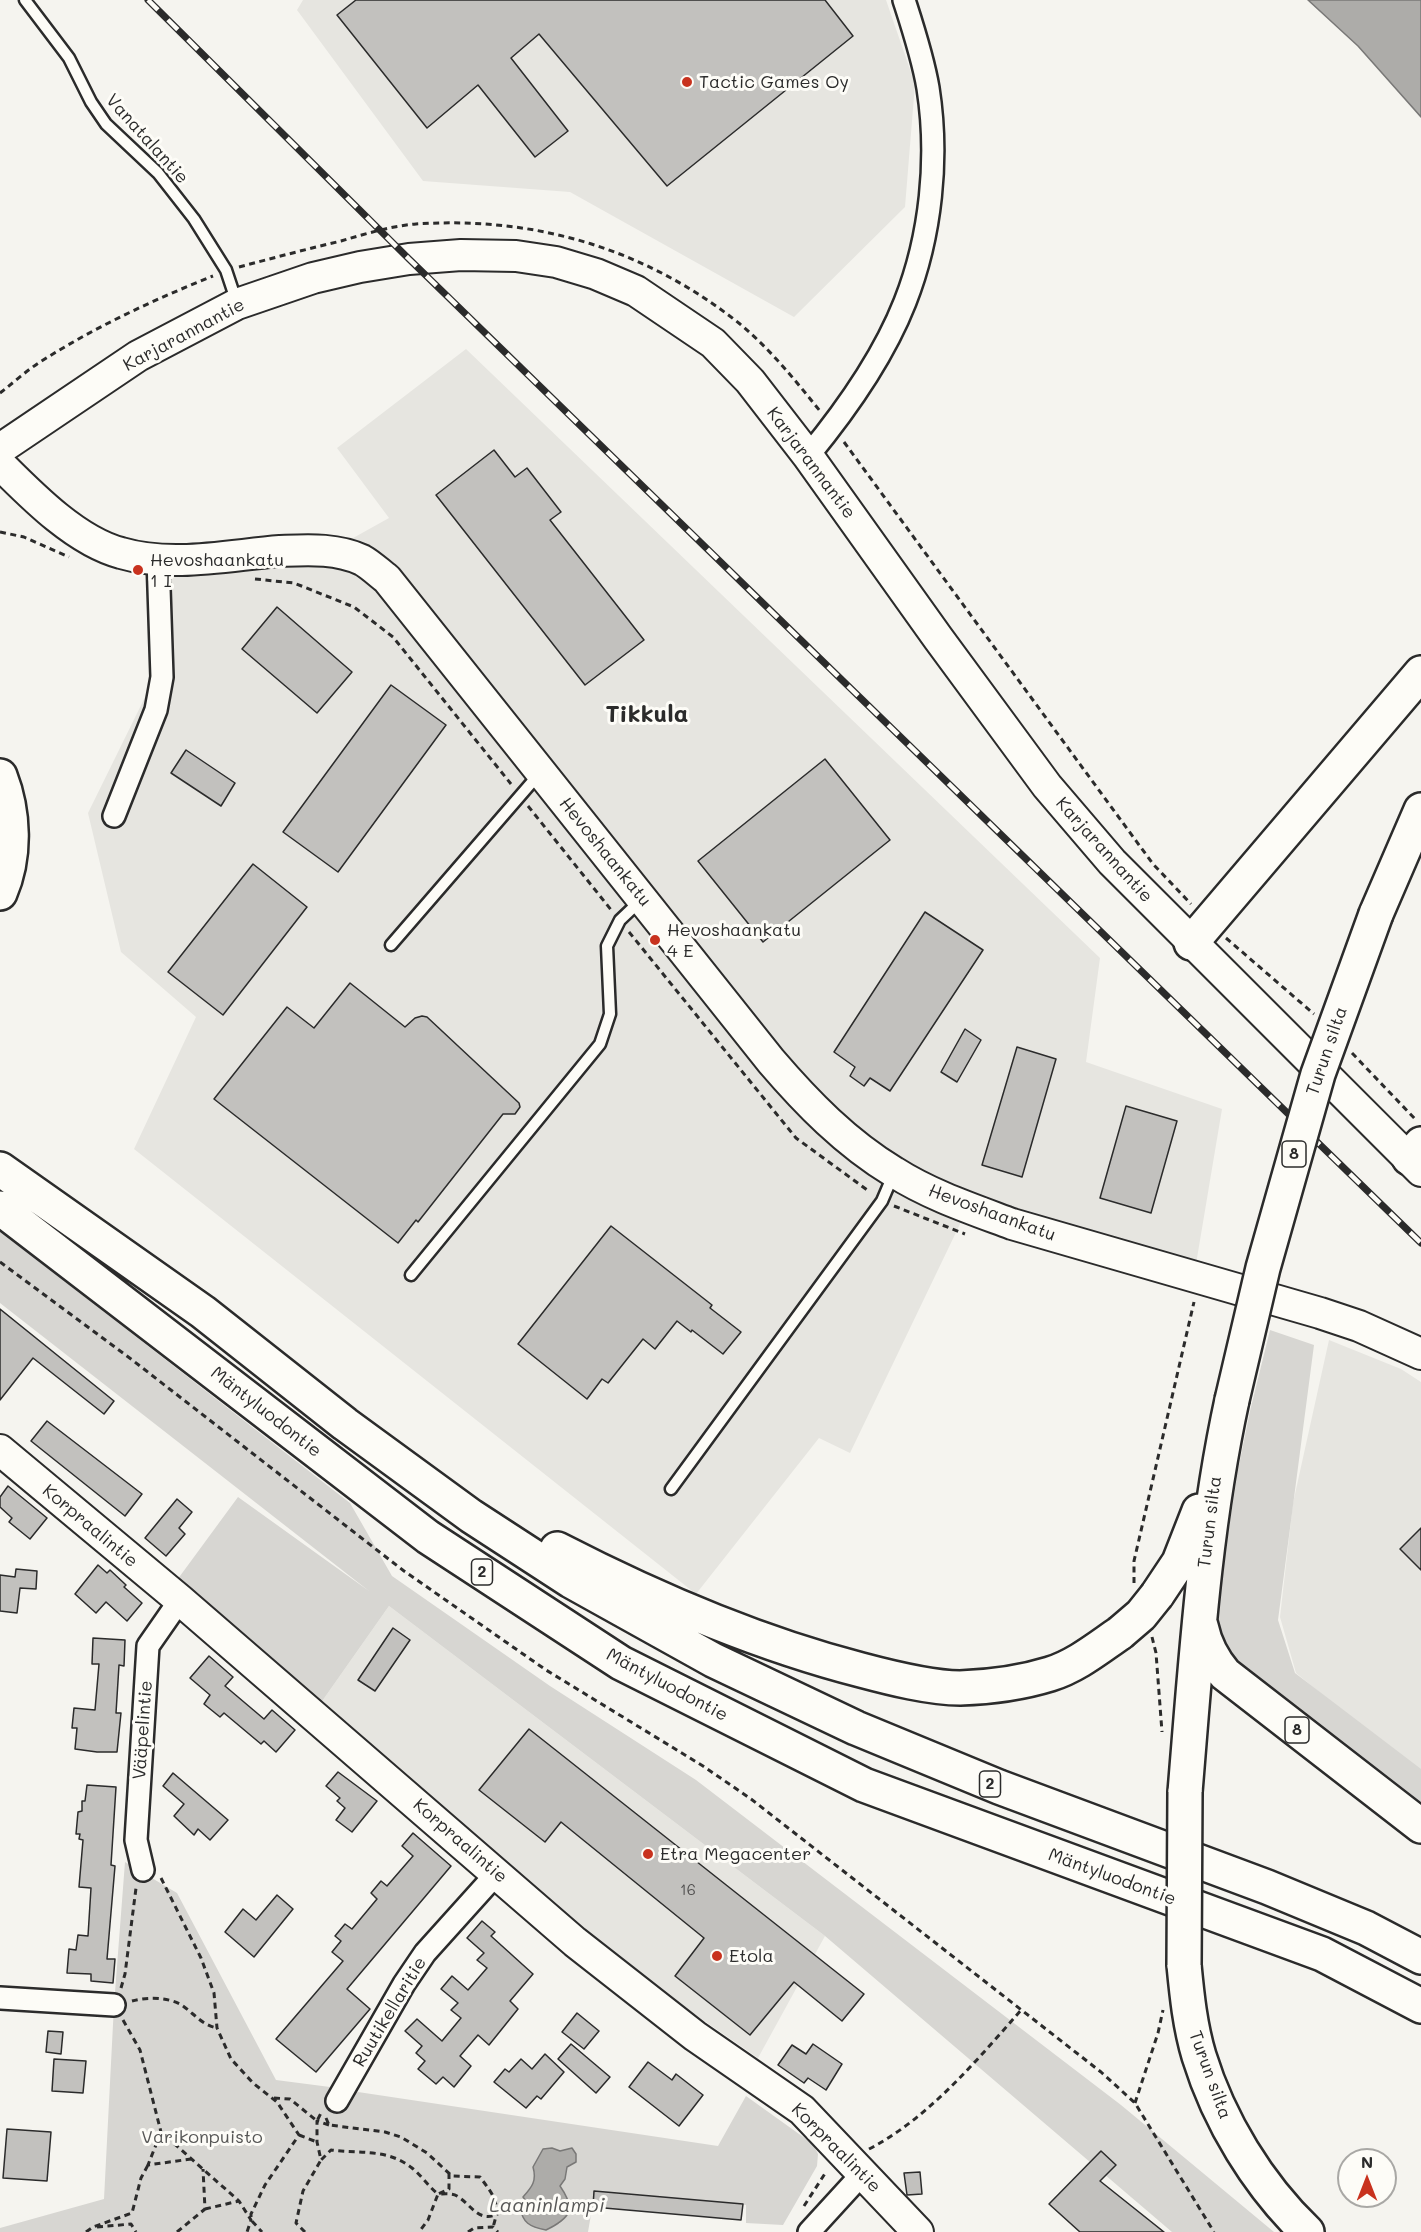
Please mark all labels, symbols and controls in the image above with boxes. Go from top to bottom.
place label: Tactic Games Oy [699,71,849,93]
marker: Tactic Games Oy [680,75,694,89]
street label: Vanatalantie [101,90,193,188]
street label: Karjarannantie [120,294,248,376]
street label: Karjarannantie [762,403,860,523]
place label: Hevoshaankatu 1 I [150,549,284,592]
marker: Hevoshaankatu 1 I [131,563,145,577]
district label: Tikkula [605,701,689,729]
street label: Hevoshaankatu [554,793,656,911]
street label: Karjarannantie [1051,793,1157,907]
place label: Hevoshaankatu 4 E [667,919,801,962]
marker: Hevoshaankatu 4 E [648,933,662,947]
street label: Turun silta [1302,1004,1352,1098]
road number: 8 [1282,1141,1306,1167]
street label: Hevoshaankatu [925,1180,1059,1246]
street label: Mäntyluodontie [206,1362,326,1462]
street label: Turun silta [1194,1475,1226,1569]
street label: Korpraalintie [38,1480,142,1572]
road number: 2 [472,1559,492,1585]
street label: Mäntyluodontie [603,1644,731,1726]
street label: Vääpelintie [129,1680,157,1780]
road number: 8 [1285,1717,1309,1743]
road number: 2 [980,1771,1000,1797]
street label: Korpraalintie [408,1794,512,1888]
place label: Etra Megacenter [660,1843,811,1865]
street label: Mäntyluodontie [1045,1844,1179,1910]
marker: Etra Megacenter [641,1847,655,1861]
house number: 16 [680,1881,696,1899]
place label: Etola [729,1945,774,1967]
marker: Etola [710,1949,724,1963]
street label: Ruutikellaritie [349,1953,431,2071]
street label: Turun silta [1184,2028,1236,2122]
street label: Korpraalintie [787,2099,885,2197]
park label: Varikonpuisto [141,2126,263,2148]
north arrow [1337,2148,1397,2208]
text: N [1361,2151,1373,2172]
water label: Laaninlampi [489,2194,605,2218]

